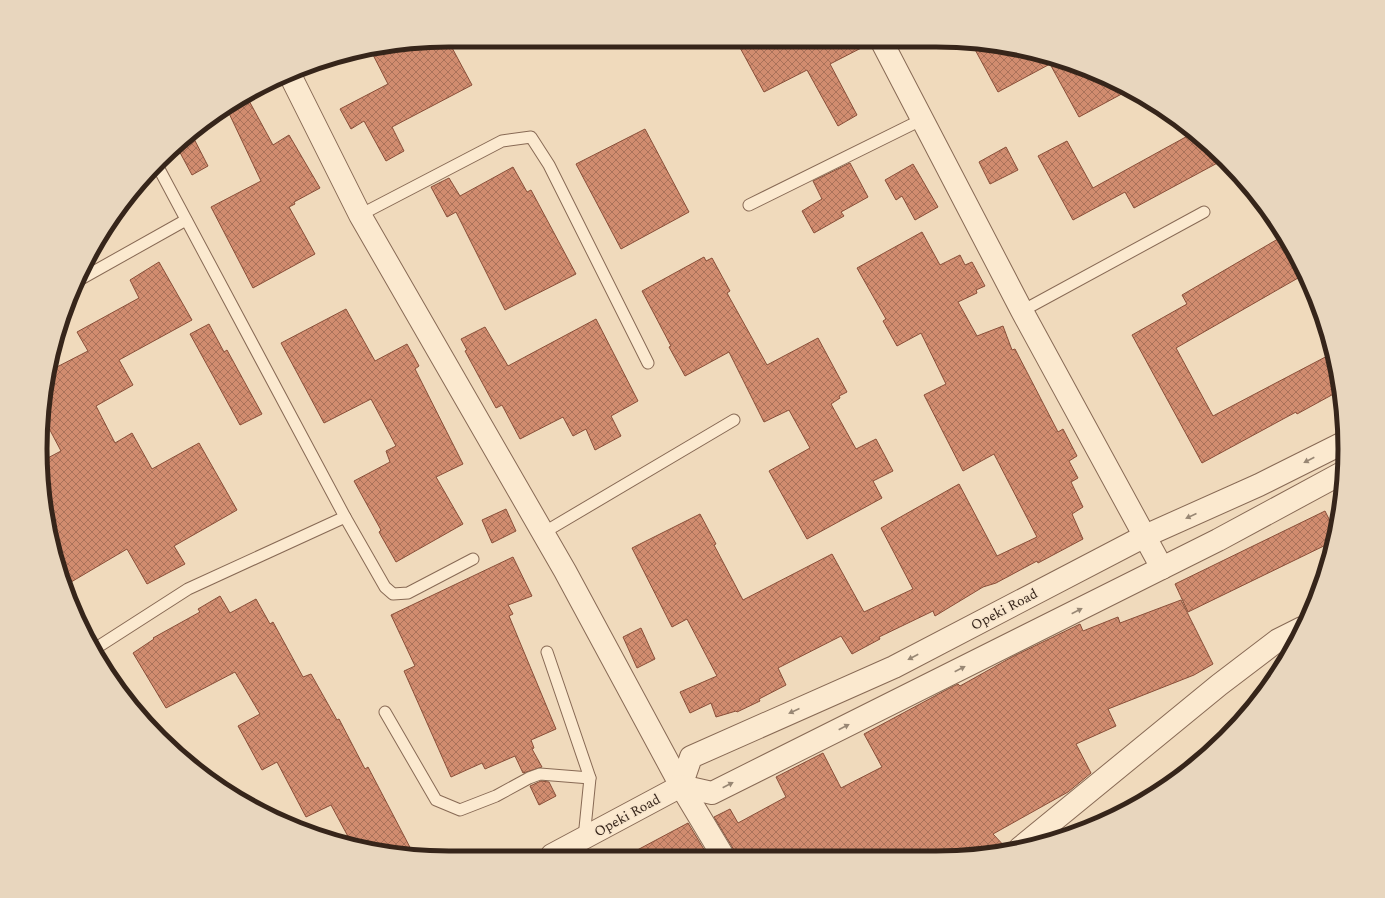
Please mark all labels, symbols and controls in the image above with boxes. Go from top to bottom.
one-way arrow [1303,457,1314,464]
one-way arrow [1184,513,1196,519]
street label: Opeki Road [967,583,1042,636]
one-way arrow [1071,608,1082,614]
one-way arrow [907,654,919,660]
one-way arrow [955,666,966,672]
one-way arrow [788,708,800,714]
one-way arrow [838,724,850,730]
one-way arrow [722,782,733,788]
street label: Opeki Road [590,788,664,842]

